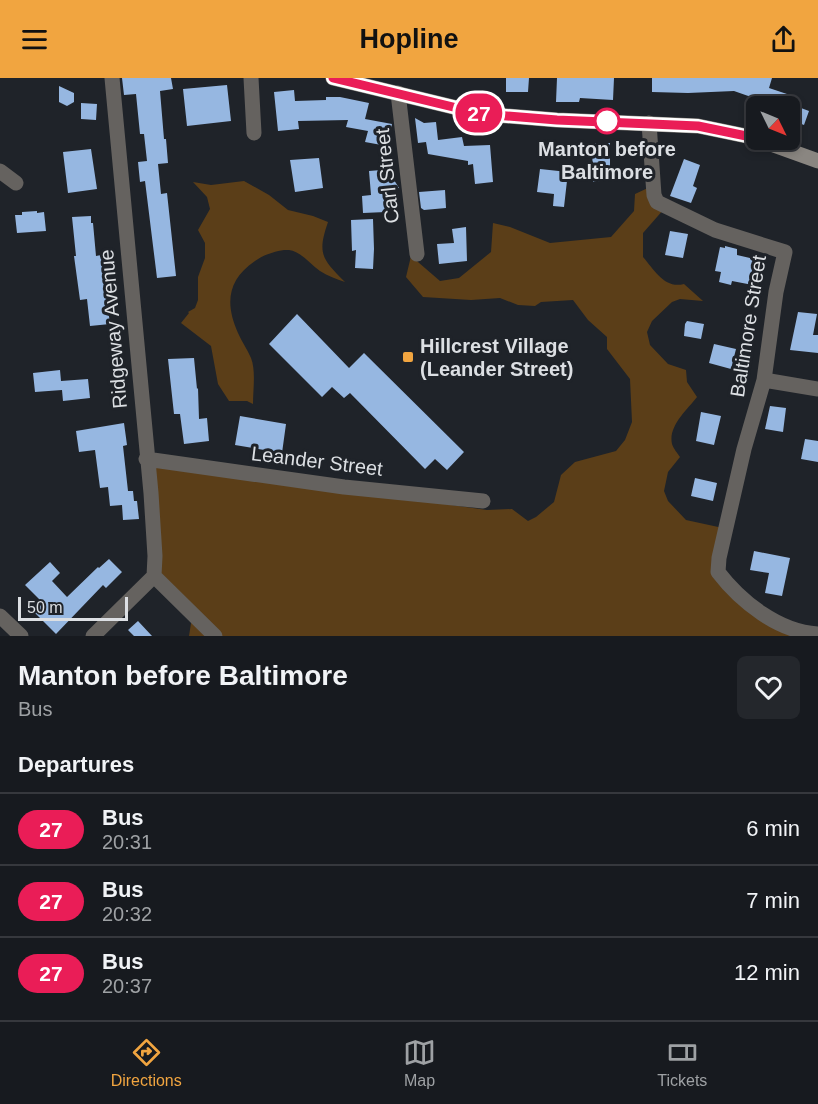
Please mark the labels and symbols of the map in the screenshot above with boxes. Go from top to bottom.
line badge: 27 [452,93,506,132]
north arrow [746,96,800,150]
marker: Manton before Baltimore [594,108,620,134]
street label: Carl Street [371,127,403,225]
place label: Manton before Baltimore [538,138,676,183]
street label: Ridgeway Avenue [95,248,131,410]
street label: Baltimore Street [726,253,770,399]
place label: Hillcrest Village (Leander Street) [420,335,573,380]
marker: Hillcrest Village (Leander Street) [401,350,415,364]
street label: Leander Street [250,442,384,480]
scale bar [18,594,128,622]

